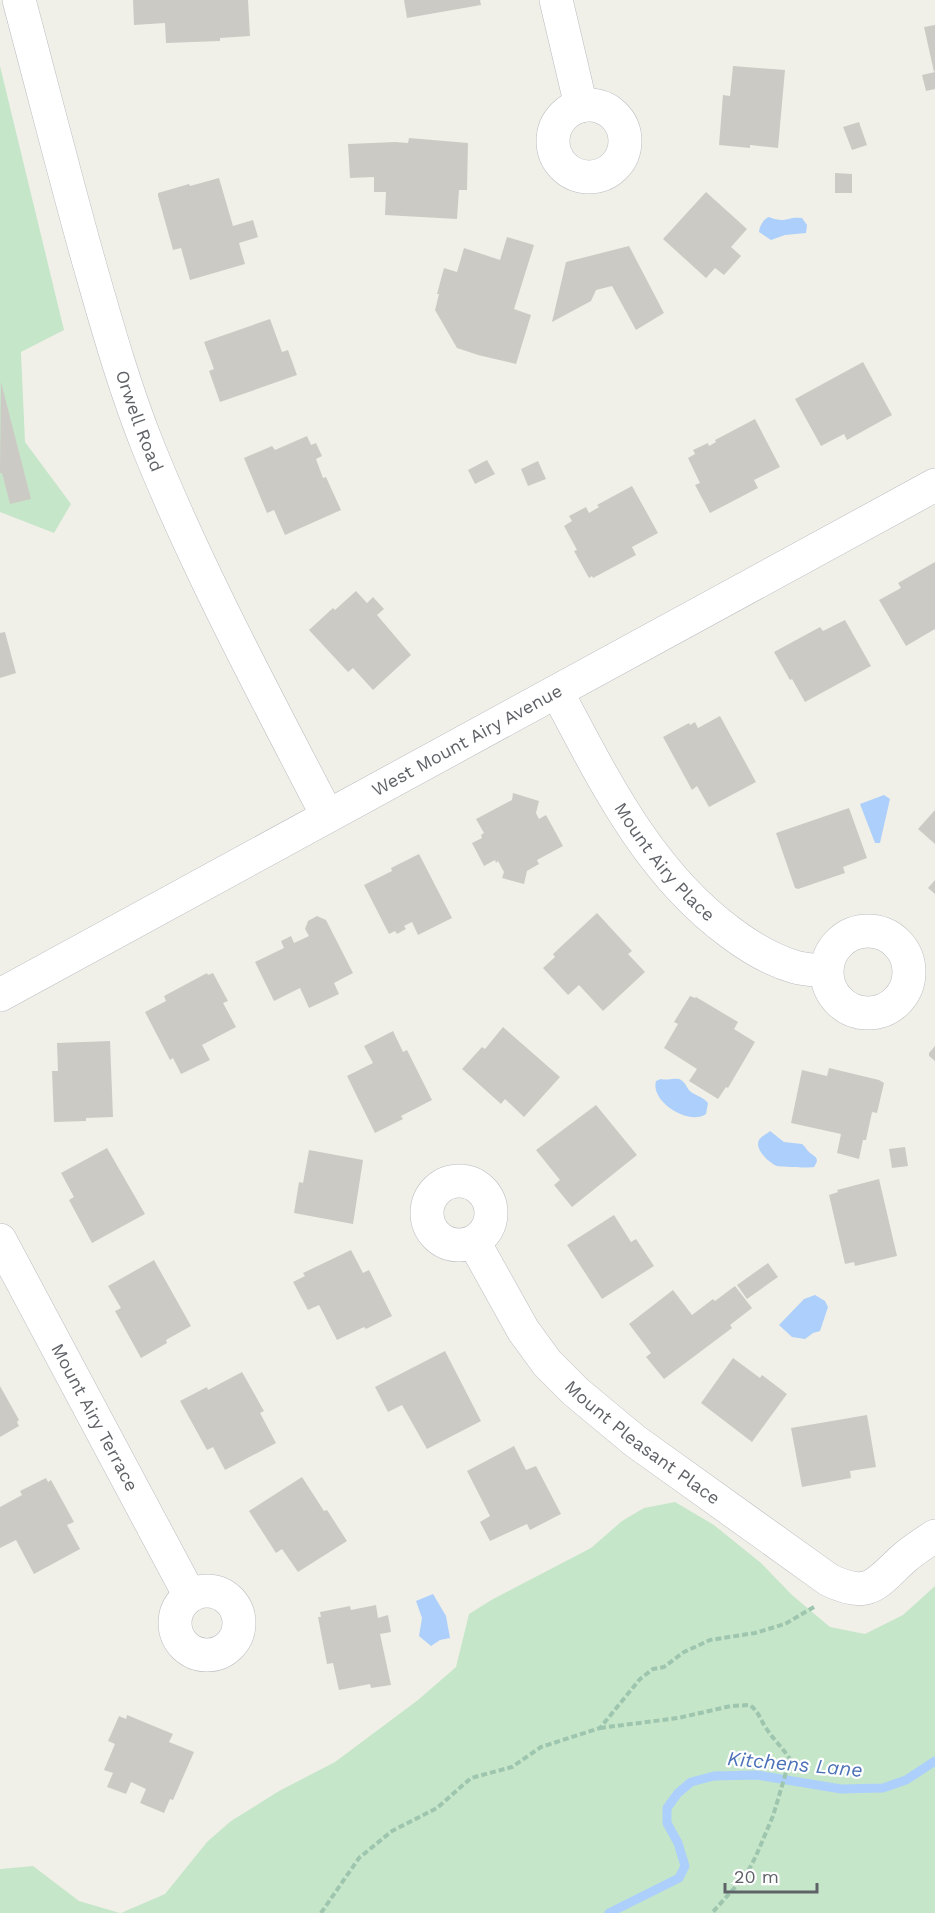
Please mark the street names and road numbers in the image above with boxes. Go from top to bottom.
street label: Orwell Road [112,368,168,475]
street label: West Mount Airy Avenue [368,679,566,800]
street label: Mount Airy Place [610,799,719,925]
street label: Mount Airy Terrace [47,1340,143,1494]
street label: Mount Pleasant Place [561,1376,724,1509]

